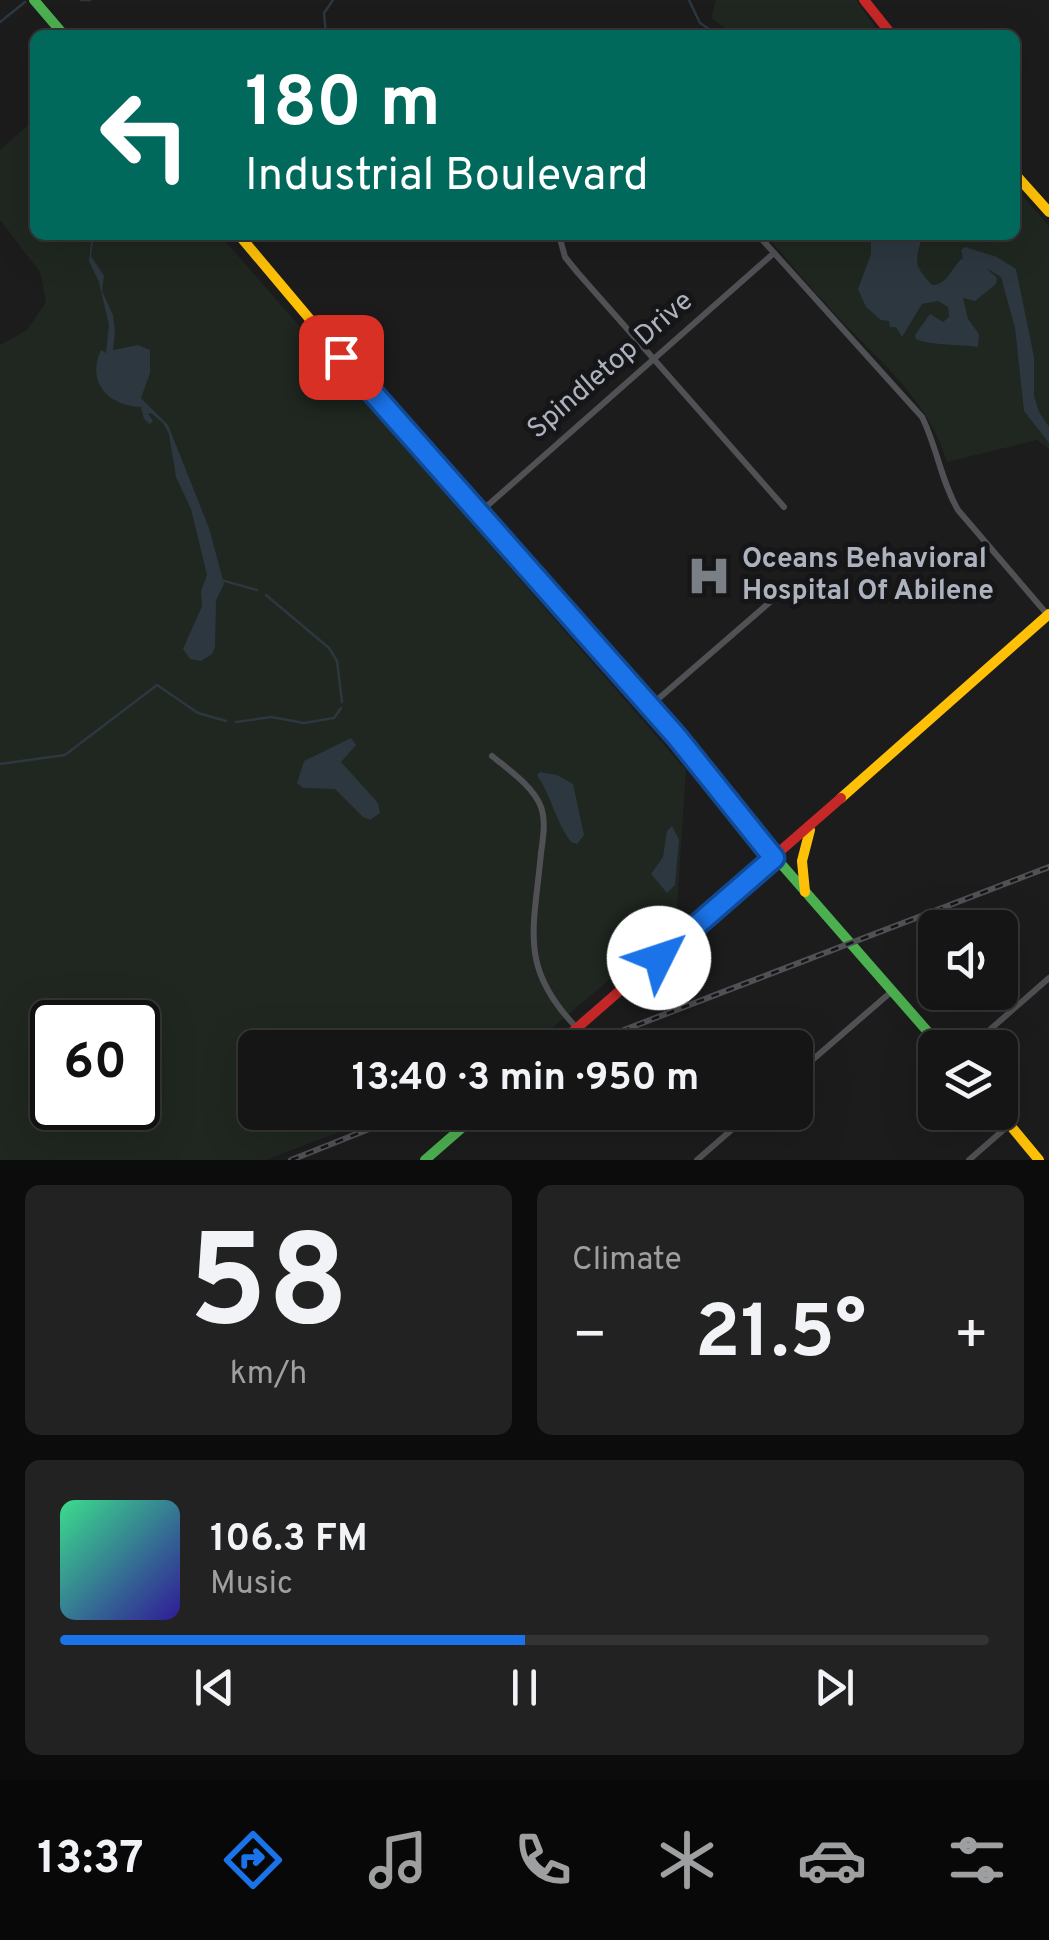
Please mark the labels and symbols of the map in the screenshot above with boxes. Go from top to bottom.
street label: Spindletop Drive [521,284,701,448]
pin [299,315,384,400]
place label: Oceans Behavioral Hospital Of Abilene [742,542,994,610]
hospital icon: Oceans Behavioral Hospital Of Abilene [685,552,733,600]
position arrow [607,906,711,1010]
speed limit sign: 60 [30,1000,160,1130]

